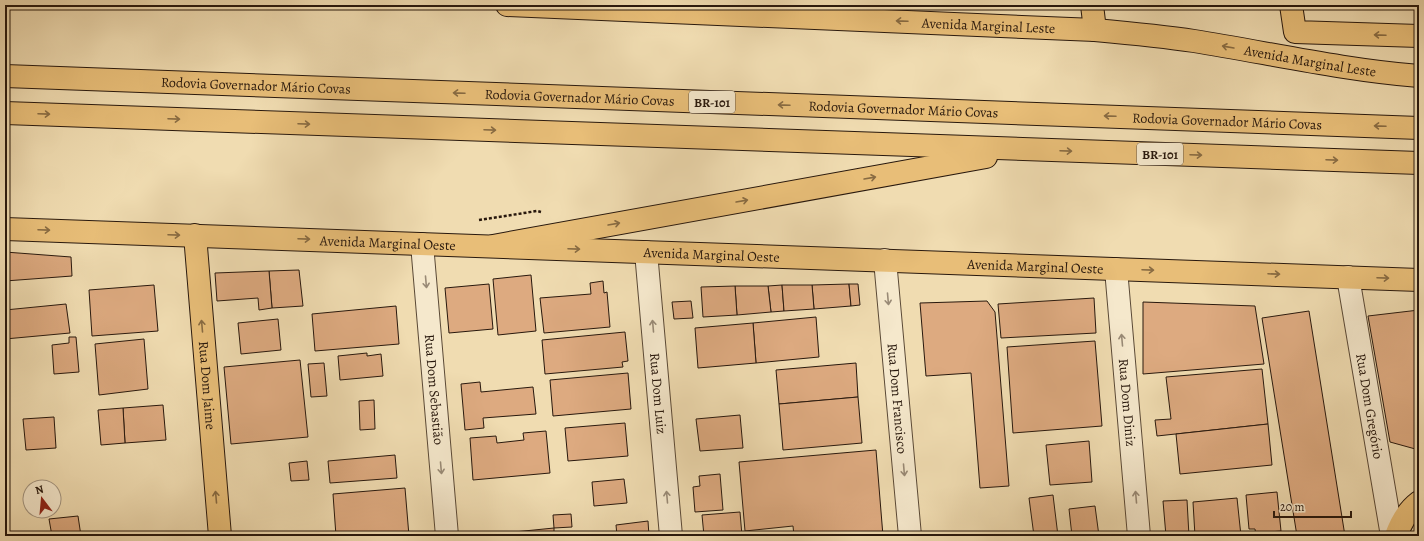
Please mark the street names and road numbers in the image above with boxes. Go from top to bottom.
street label: Avenida Marginal Leste [920,13,1056,38]
street label: Avenida Marginal Leste [1242,40,1377,81]
street label: Rodovia Governador Mário Covas [161,72,351,98]
street label: Rodovia Governador Mário Covas [484,84,675,110]
road number: BR-101 [689,91,735,113]
street label: Rodovia Governador Mário Covas [808,96,999,122]
street label: Rodovia Governador Mário Covas [1132,108,1322,134]
road number: BR-101 [1137,143,1183,165]
street label: Avenida Marginal Oeste [318,231,456,255]
street label: Avenida Marginal Oeste [642,242,780,266]
street label: Avenida Marginal Oeste [966,254,1104,278]
street label: Rua Dom Sebastião [420,333,449,446]
street label: Rua Dom Jaime [194,340,221,431]
street label: Rua Dom Francisco [883,342,912,455]
street label: Rua Dom Luiz [645,352,671,435]
street label: Rua Dom Gregório [1352,352,1388,461]
street label: Rua Dom Diniz [1114,358,1141,447]

